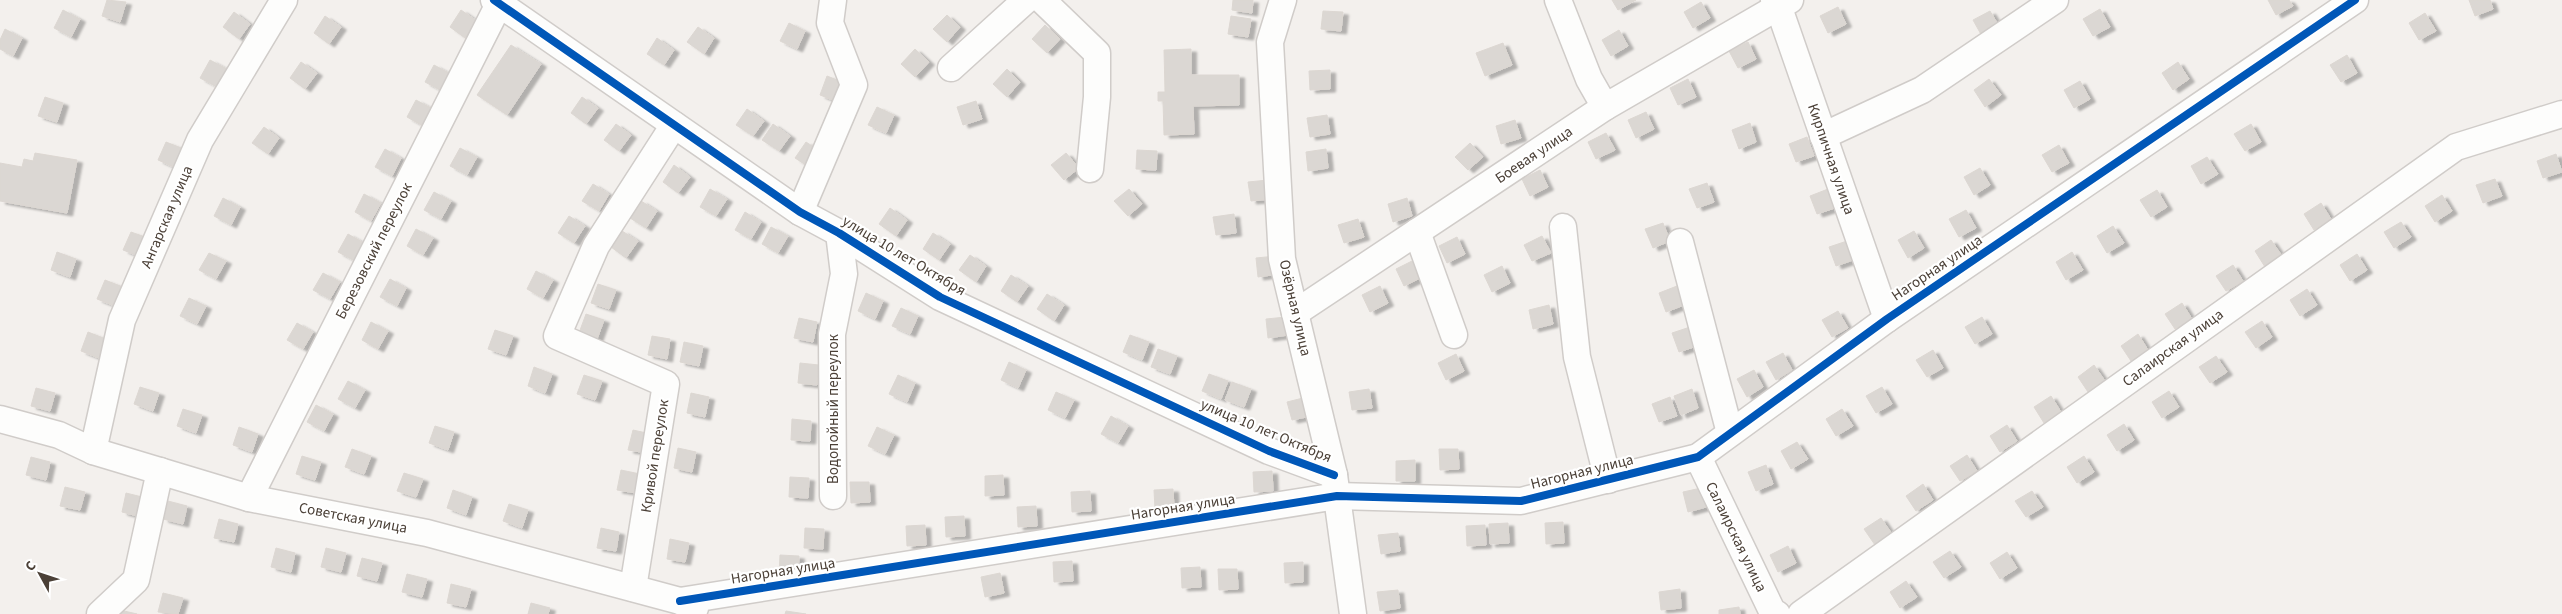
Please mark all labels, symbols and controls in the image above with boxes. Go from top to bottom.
street label: Кирпичная улица [1802,101,1860,217]
street label: Боевая улица [1491,121,1577,189]
street label: Ангарская улица [136,162,198,272]
street label: Березовский переулок [330,179,418,323]
street label: улица 10 лет Октября [838,211,970,301]
street label: Нагорная улица [1887,230,1987,306]
street label: Озёрная улица [1274,258,1316,358]
street label: Салаирская улица [2118,304,2228,392]
street label: Водопойный переулок [823,333,844,484]
street label: улица 10 лет Октября [1197,394,1335,468]
street label: Кривой переулок [636,397,674,514]
street label: Нагорная улица [1528,449,1636,495]
street label: Салаирская улица [1700,478,1772,596]
street label: Нагорная улица [1129,488,1237,526]
street label: Советская улица [297,497,409,539]
north arrow [15,549,65,599]
street label: Нагорная улица [729,552,837,590]
text: С [21,557,41,576]

